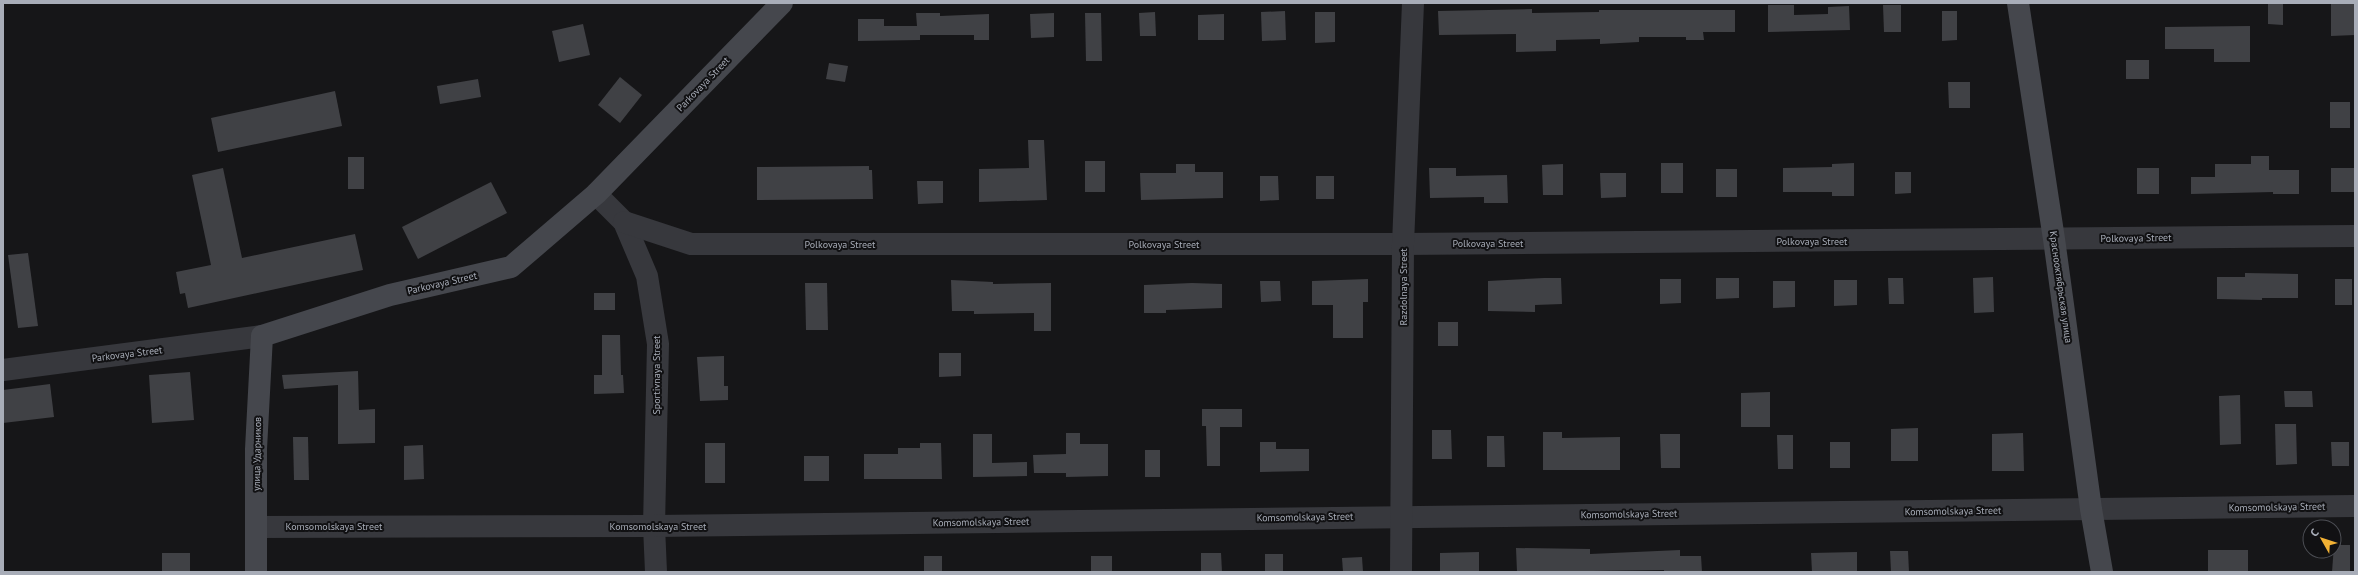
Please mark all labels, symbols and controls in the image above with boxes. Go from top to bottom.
street label: Parkovaya Street [674,53,733,114]
street label: Краснооктябрьская улица [2047,230,2075,344]
street label: Polkovaya Street [2100,231,2172,245]
street label: Polkovaya Street [1776,235,1848,248]
street label: Polkovaya Street [1452,237,1524,250]
street label: Polkovaya Street [804,238,876,251]
street label: Polkovaya Street [1128,238,1200,251]
street label: Razdolnaya Street [1397,248,1410,326]
street label: Parkovaya Street [406,269,479,297]
street label: Sportivnaya Street [650,335,663,414]
street label: Parkovaya Street [91,343,164,365]
street label: улица Ударников [250,417,264,491]
street label: Komsomolskaya Street [2228,500,2326,514]
street label: Komsomolskaya Street [1904,504,2002,518]
street label: Komsomolskaya Street [1580,507,1678,521]
street label: Komsomolskaya Street [1256,510,1354,524]
street label: Komsomolskaya Street [932,515,1030,529]
north arrow [2302,519,2342,559]
street label: Komsomolskaya Street [286,520,383,533]
street label: Komsomolskaya Street [610,520,707,533]
text: С [2307,526,2322,540]

